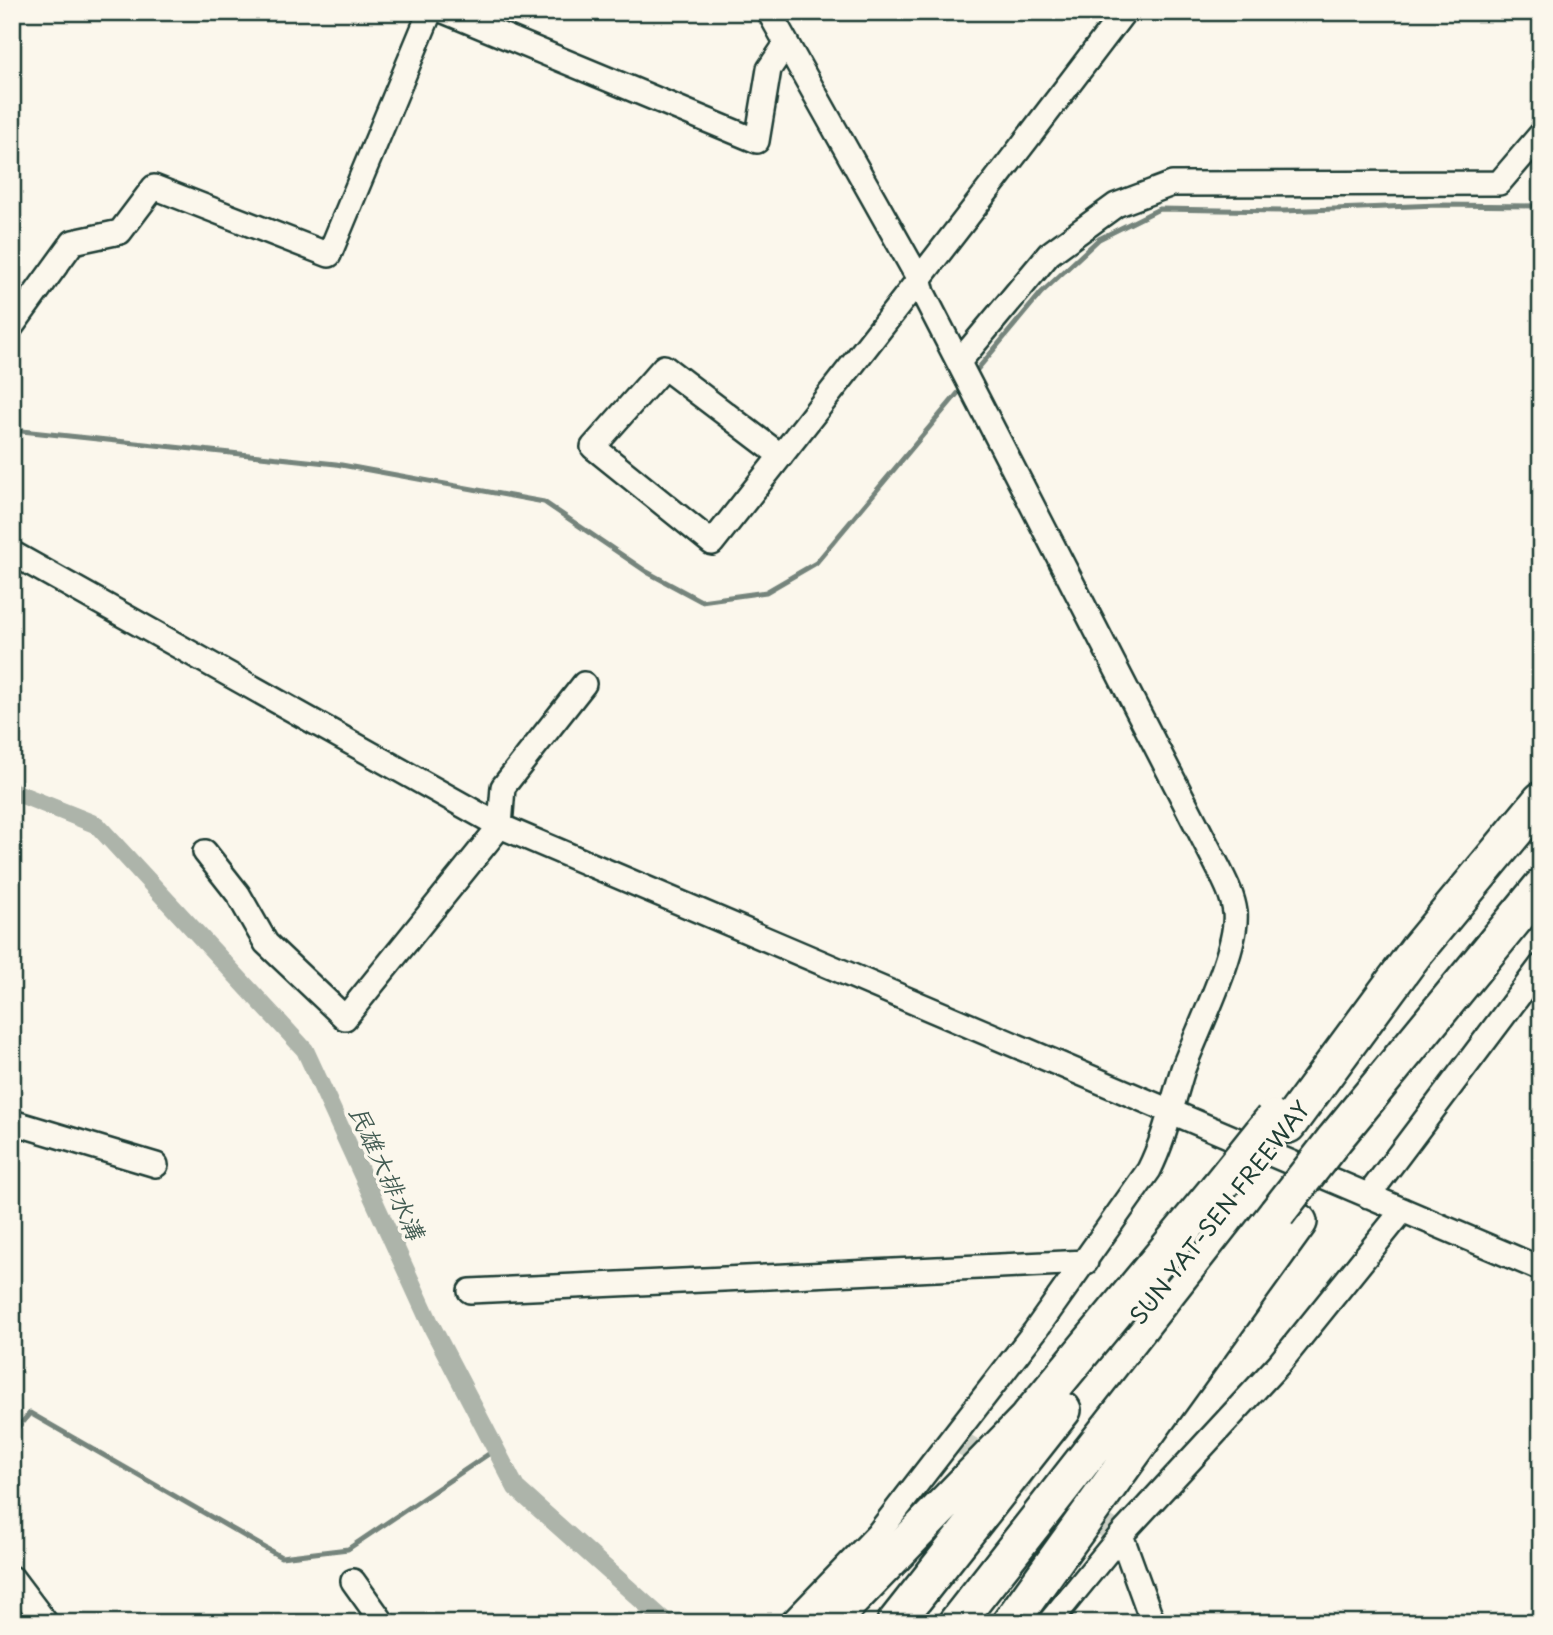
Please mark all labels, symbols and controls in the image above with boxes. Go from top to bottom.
street label: SUN YAT-SEN FREEWAY [1120,1093,1318,1331]
water label: 民雄大排水溝 [341,1099,436,1247]

